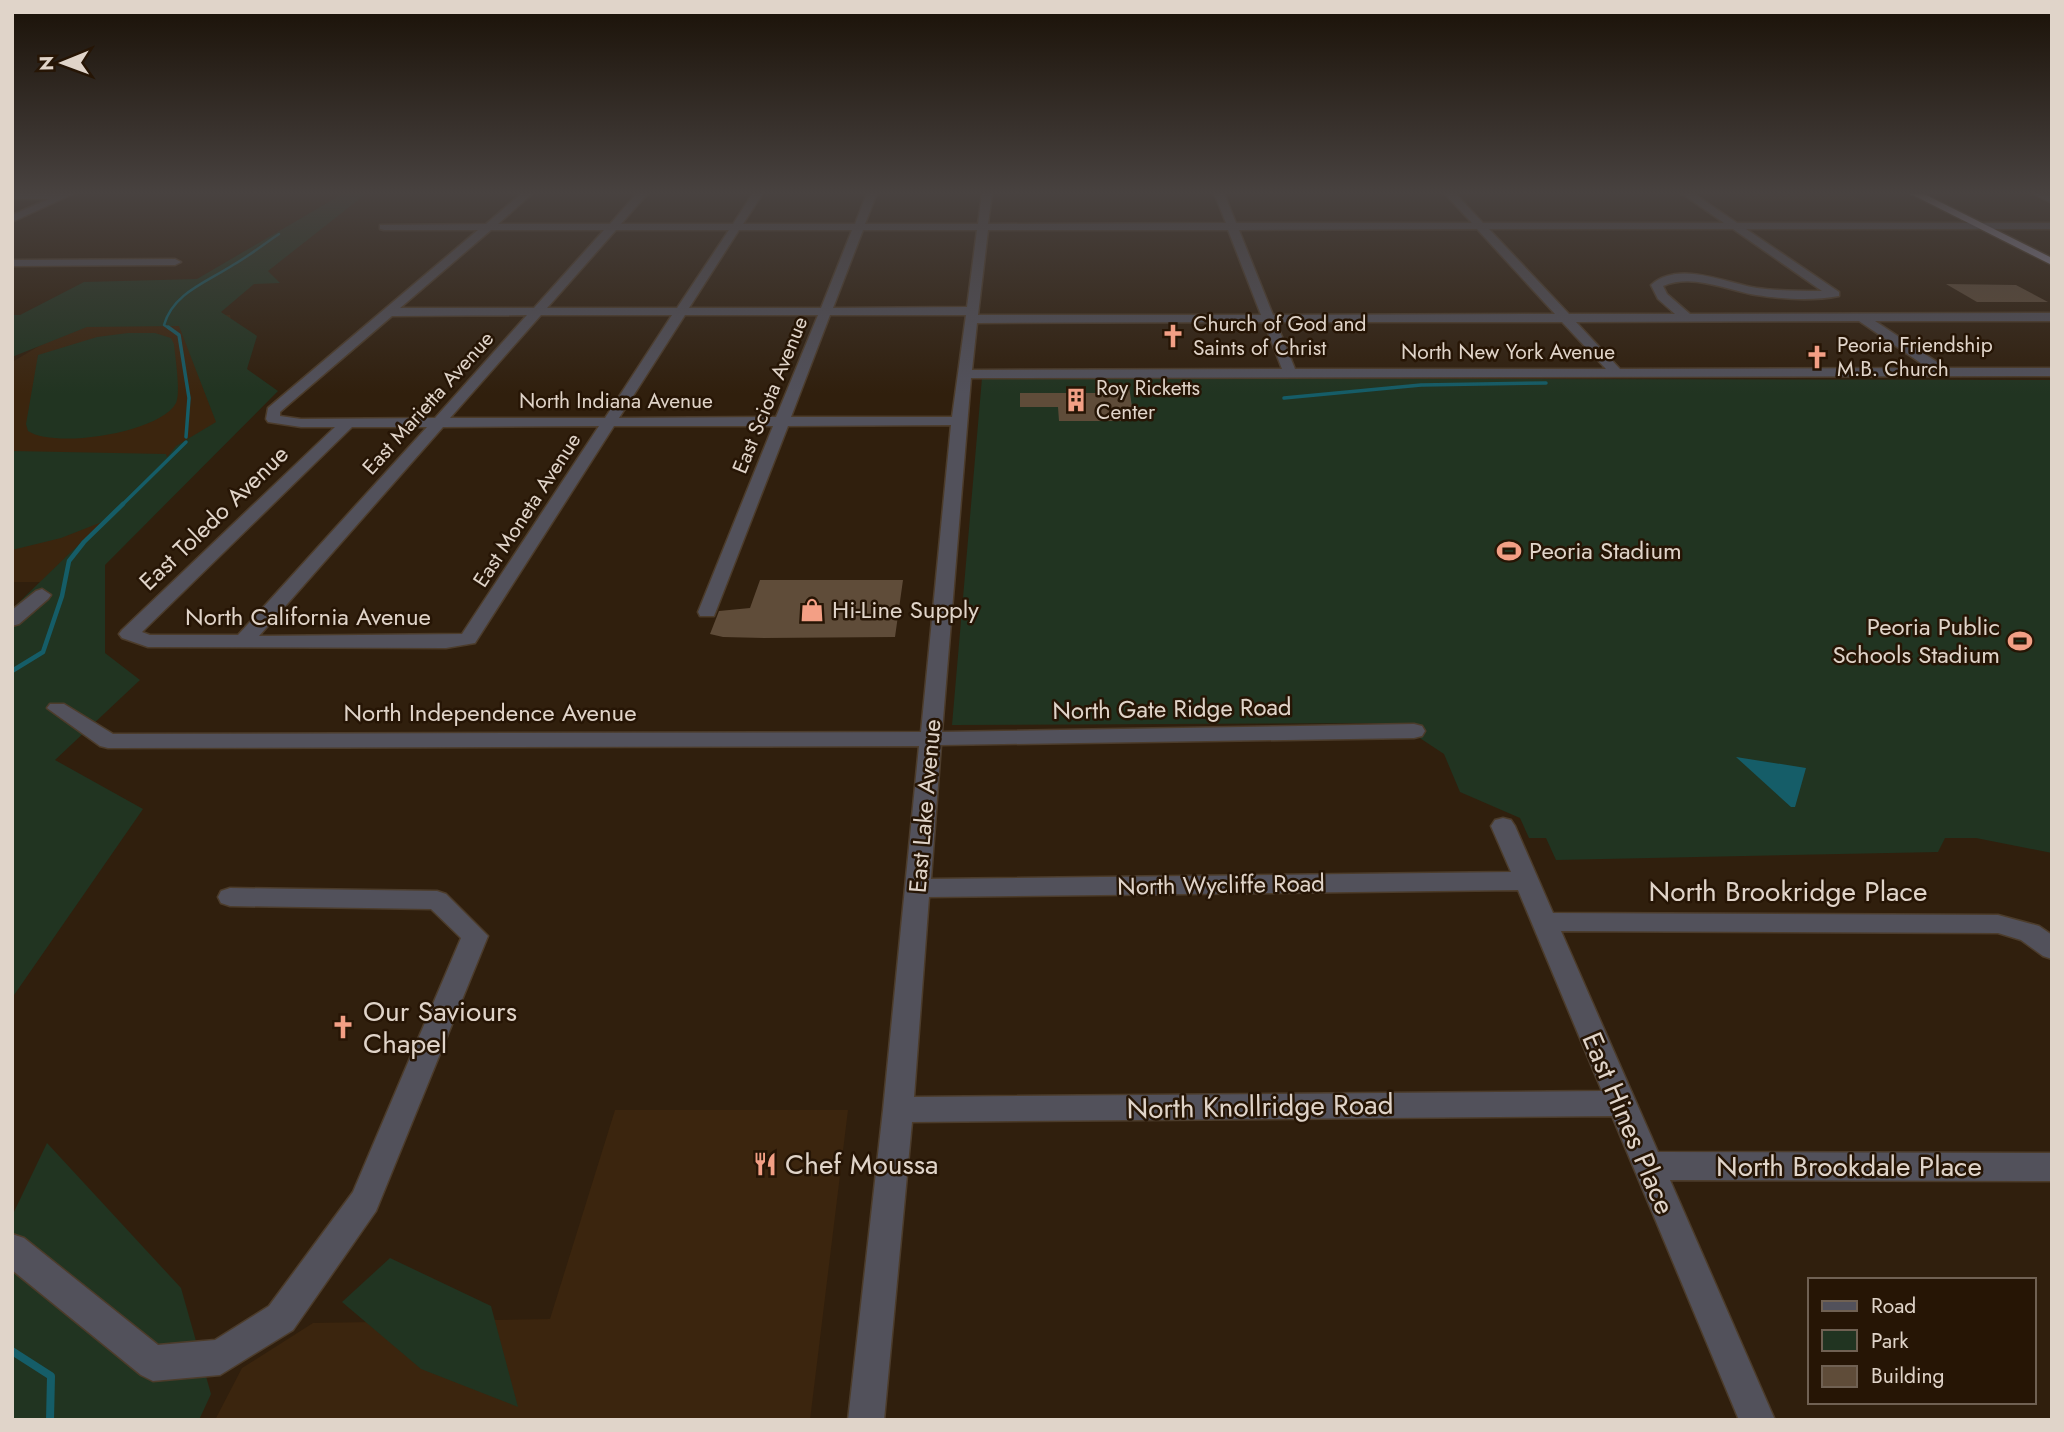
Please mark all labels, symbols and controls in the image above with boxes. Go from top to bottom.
north arrow [28,28,98,98]
text: N [33,56,60,71]
place label: Church of God and Saints of Christ [1193,309,1367,363]
street label: East Sciota Avenue [725,312,815,478]
church icon: Church of God and Saints of Christ [1159,322,1187,350]
street label: East Marietta Avenue [355,324,501,481]
place label: Peoria Friendship M.B. Church [1837,330,1993,384]
street label: North New York Avenue [1401,337,1615,367]
church icon: Peoria Friendship M.B. Church [1803,343,1831,371]
place label: Roy Ricketts Center [1096,373,1200,427]
street label: North Indiana Avenue [519,386,713,416]
building icon: Roy Ricketts Center [1062,386,1090,414]
street label: East Moneta Avenue [466,427,588,593]
street label: East Toledo Avenue [131,437,296,598]
place label: Peoria Stadium [1529,533,1682,568]
sports icon: Peoria Stadium [1495,537,1523,565]
place label: Hi-Line Supply [832,592,979,627]
shop icon: Hi-Line Supply [798,596,826,624]
street label: North California Avenue [185,599,431,634]
place label: Peoria Public Schools Stadium [1832,609,2000,672]
sports icon: Peoria Public Schools Stadium [2006,627,2034,655]
street label: North Gate Ridge Road [1052,689,1292,728]
street label: North Independence Avenue [343,695,637,730]
street label: East Lake Avenue [899,718,950,894]
street label: North Wycliffe Road [1117,865,1325,904]
street label: North Brookridge Place [1649,871,1927,912]
place label: Our Saviours Chapel [363,991,517,1064]
church icon: Our Saviours Chapel [329,1013,357,1041]
street label: East Hines Place [1572,1026,1685,1221]
street label: North Knollridge Road [1126,1084,1394,1129]
place label: Chef Moussa [785,1144,938,1185]
street label: North Brookdale Place [1716,1146,1982,1187]
restaurant icon: Chef Moussa [751,1150,779,1178]
legend [1808,1278,2036,1404]
text: Road [1871,1291,1916,1321]
text: Park [1871,1326,1909,1356]
text: Building [1871,1361,1944,1391]

